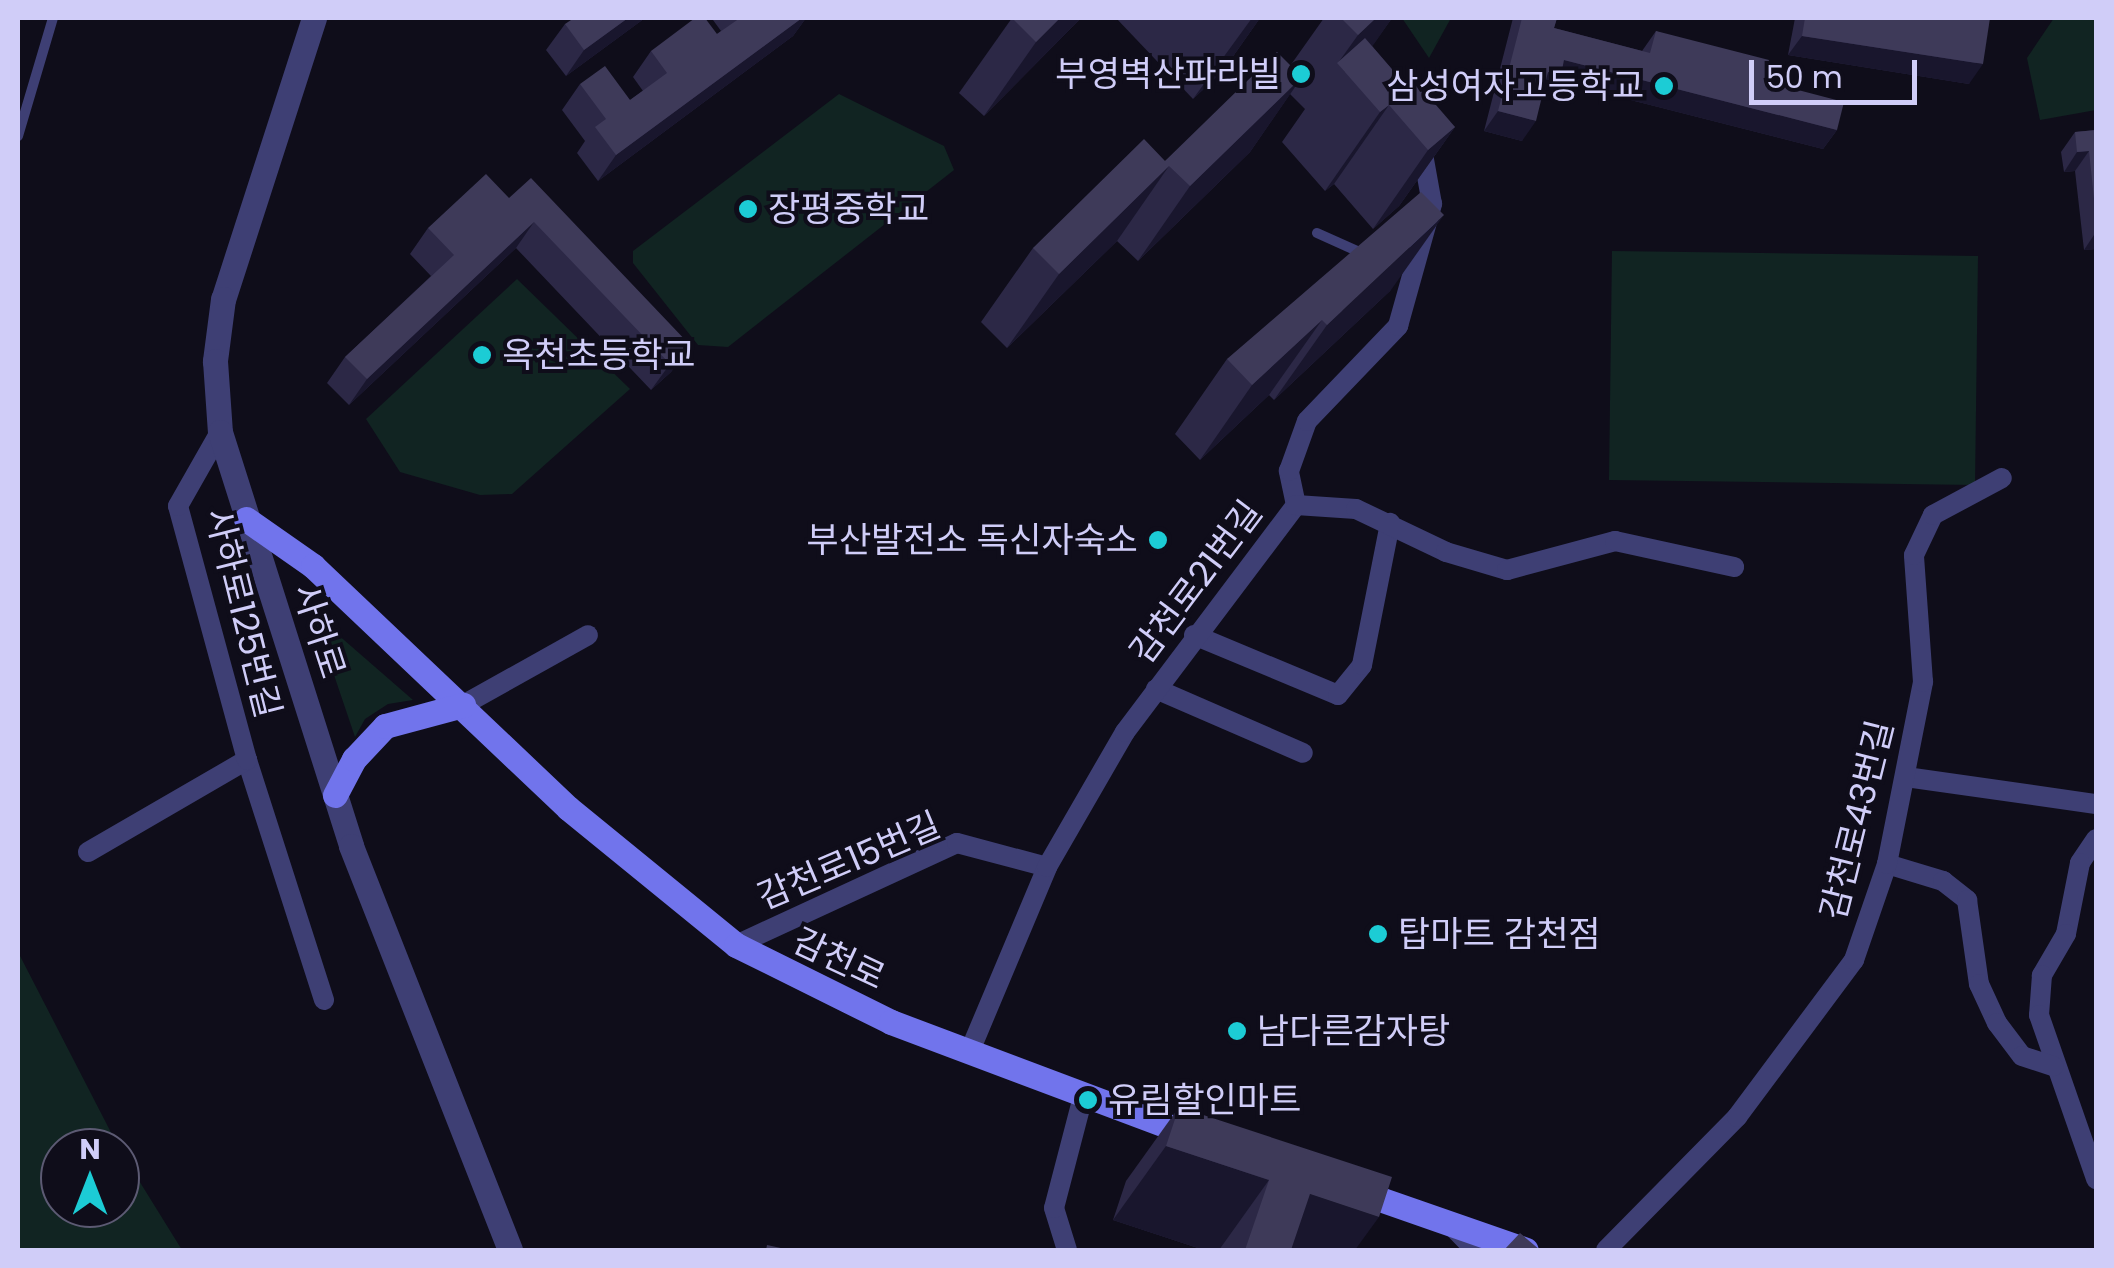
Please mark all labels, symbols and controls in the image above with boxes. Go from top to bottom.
scale bar [1754,40,1922,102]
place label: 부영벽산파라빌 [1056,53,1281,95]
text: 50 m [1766,56,1843,99]
marker: 부영벽산파라빌 [1290,63,1312,85]
place label: 삼성여자고등학교 [1386,65,1644,107]
marker: 삼성여자고등학교 [1653,75,1675,97]
place label: 장평중학교 [768,188,929,230]
marker: 장평중학교 [737,198,759,220]
place label: 옥천초등학교 [502,334,695,376]
marker: 옥천초등학교 [471,344,493,366]
street label: 감천로21번길 [1121,493,1271,671]
street label: 사하로125번길 [197,504,289,722]
place label: 부산발전소 독신자숙소 [807,519,1138,561]
marker: 부산발전소 독신자숙소 [1147,529,1169,551]
street label: 사하로 [284,579,354,683]
street label: 감천로43번길 [1812,716,1902,924]
street label: 감천로15번길 [751,804,947,918]
place label: 탑마트 감천점 [1398,913,1601,955]
street label: 감천로 [786,920,892,998]
marker: 탑마트 감천점 [1367,923,1389,945]
place label: 남다른감자탕 [1257,1010,1450,1052]
marker: 남다른감자탕 [1226,1020,1248,1042]
place label: 유림할인마트 [1108,1079,1301,1121]
marker: 유림할인마트 [1077,1089,1099,1111]
north arrow [40,1128,140,1228]
text: N [79,1130,101,1169]

